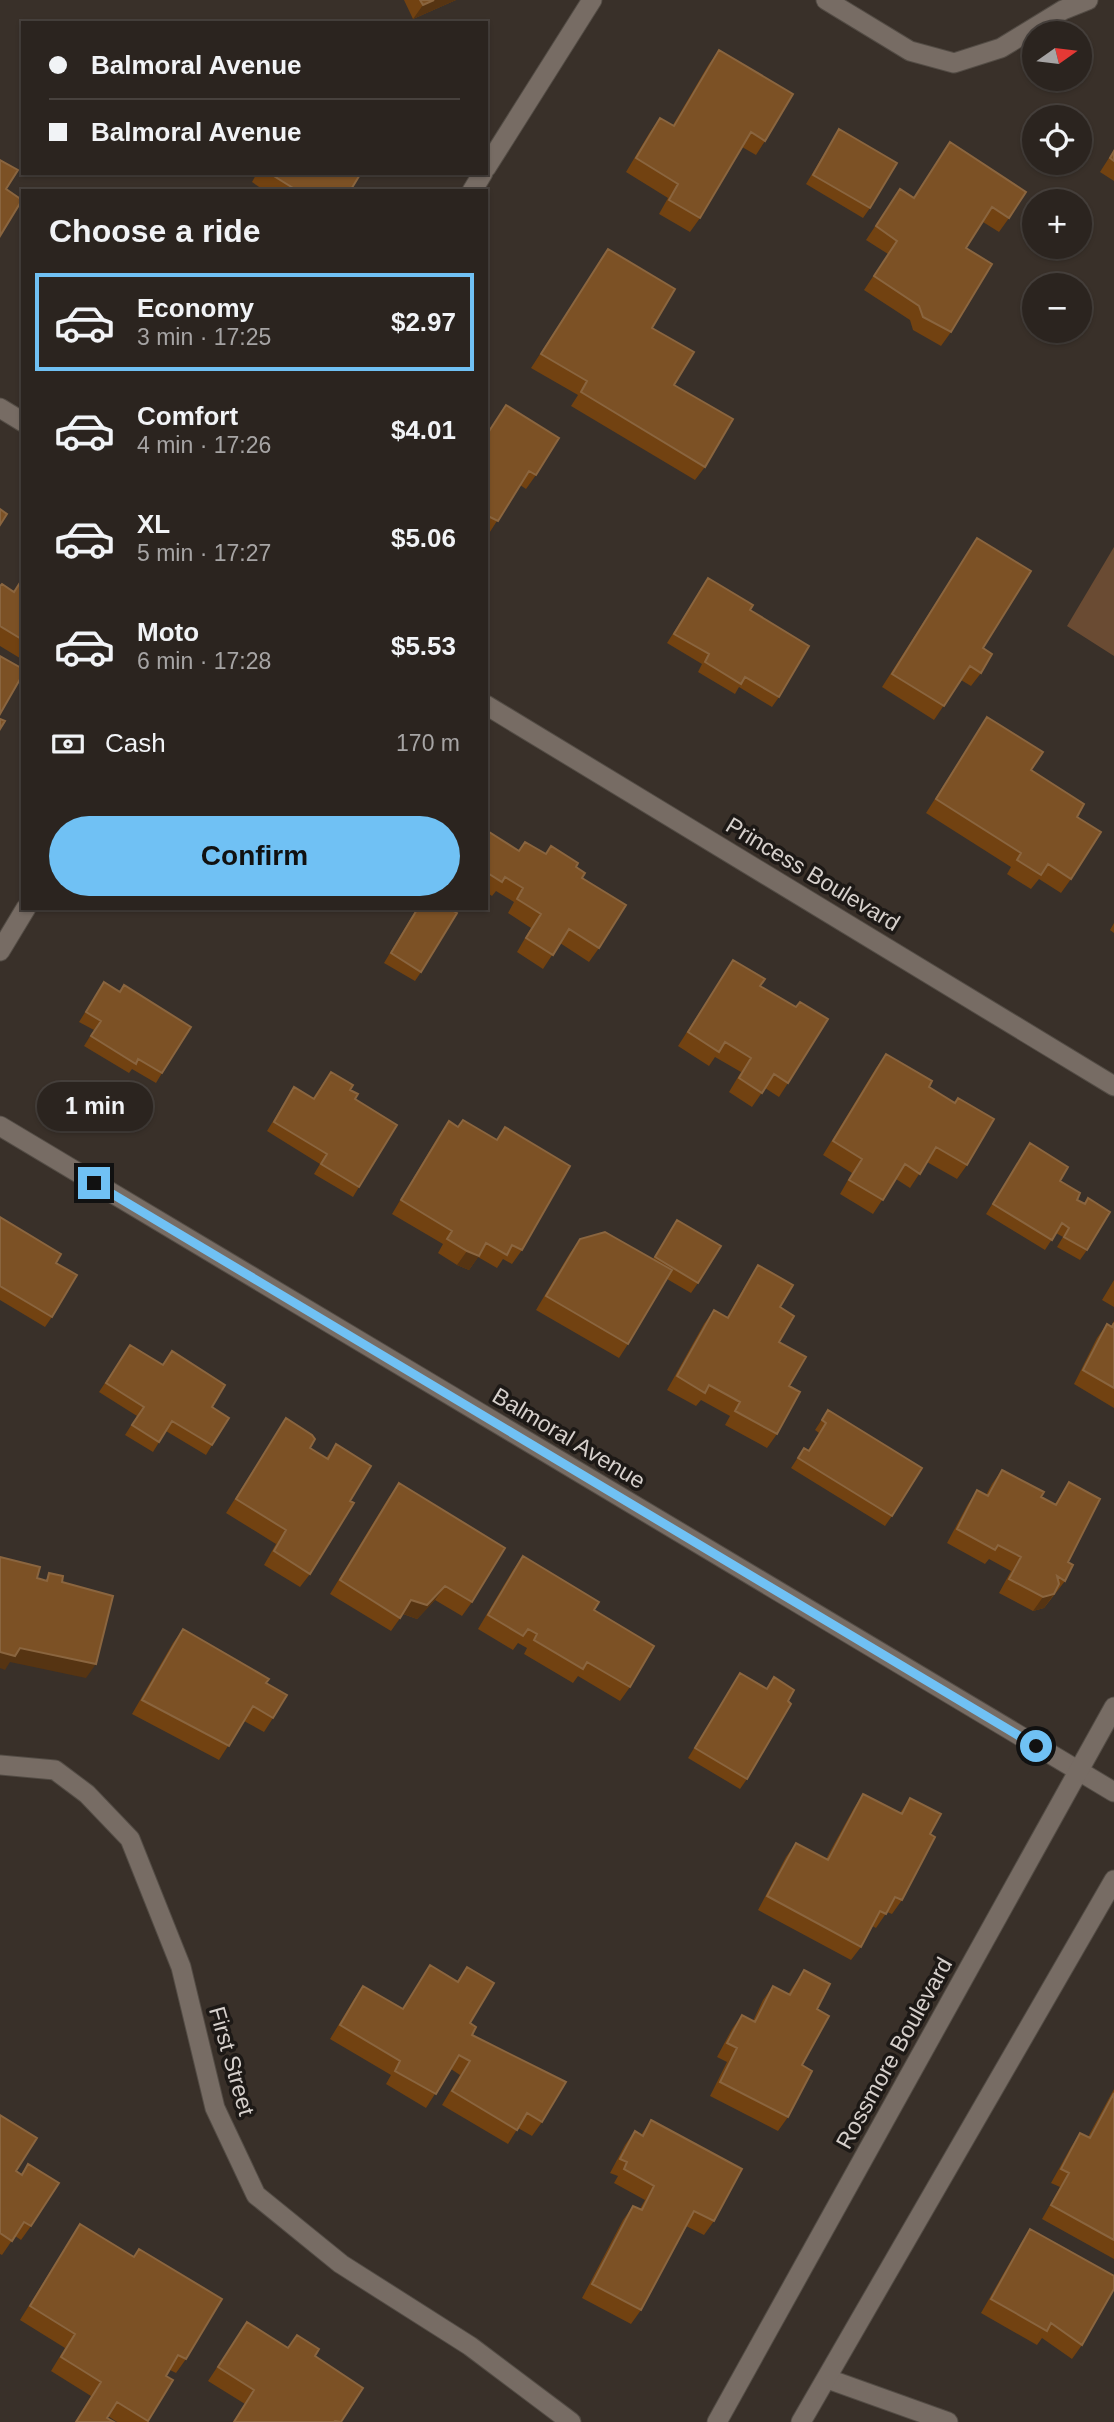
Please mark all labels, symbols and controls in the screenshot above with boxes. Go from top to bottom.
north arrow [1022,21,1092,91]
map controls [1022,21,1092,343]
text: Balmoral Avenue [91,50,301,80]
button: locate [1022,105,1092,175]
text: Balmoral Avenue [91,117,301,147]
button: + [1022,189,1092,259]
text: Choose a ride [49,213,261,249]
button: − [1022,273,1092,343]
icon: car [53,291,116,354]
text: Economy [137,293,254,323]
text: $2.97 [391,307,456,337]
text: 3 min · 17:25 [137,324,271,350]
icon: car [53,399,116,462]
text: Comfort [137,401,238,431]
text: $4.01 [391,415,456,445]
text: 4 min · 17:26 [137,432,271,458]
icon: car [53,507,116,570]
text: XL [137,509,170,539]
text: $5.06 [391,523,456,553]
text: 5 min · 17:27 [137,540,271,566]
icon: car [53,615,116,678]
text: Moto [137,617,199,647]
text: $5.53 [391,631,456,661]
text: 6 min · 17:28 [137,648,271,674]
icon: cash [49,725,87,763]
text: Cash [105,728,166,758]
text: 170 m [396,730,460,756]
street label: Princess Boulevard [721,812,905,936]
button: Confirm [49,816,460,896]
callout: 1 min [36,1082,152,1130]
text: 1 min [65,1093,125,1119]
route end [78,1167,110,1199]
street label: Balmoral Avenue [488,1382,650,1494]
route start [1020,1730,1052,1762]
street label: Rossmore Boulevard [831,1953,957,2153]
street label: First Street [204,2003,260,2119]

